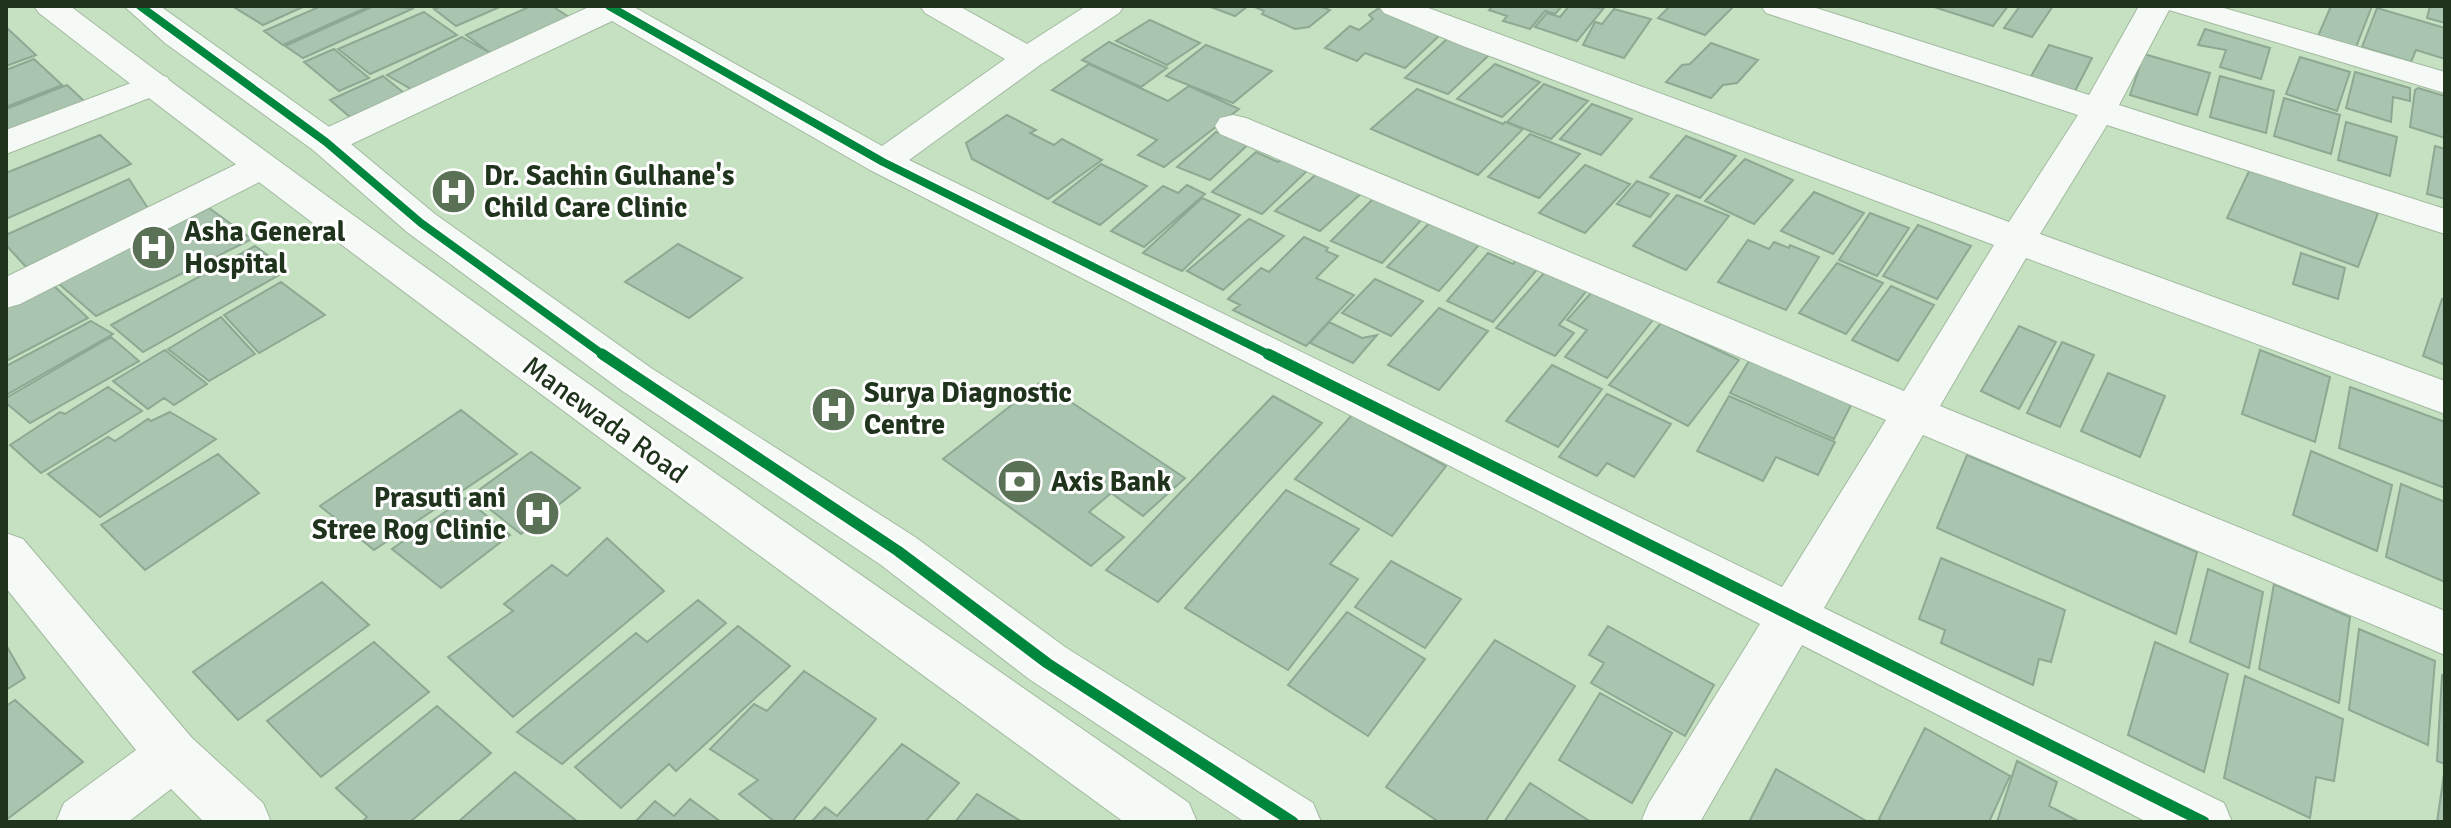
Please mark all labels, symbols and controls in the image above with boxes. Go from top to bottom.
place label: Dr. Sachin Gulhane's Child Care Clinic [484,159,734,225]
hospital icon: Dr. Sachin Gulhane's Child Care Clinic [429,168,477,216]
place label: Asha General Hospital [184,215,346,281]
hospital icon: Asha General Hospital [129,224,177,272]
street label: Manewada Road [516,349,694,491]
place label: Surya Diagnostic Centre [864,376,1072,442]
hospital icon: Surya Diagnostic Centre [809,385,857,433]
bank icon: Axis Bank [996,458,1044,506]
place label: Axis Bank [1051,465,1171,499]
place label: Prasuti ani Stree Rog Clinic [312,481,506,547]
hospital icon: Prasuti ani Stree Rog Clinic [513,490,561,538]

